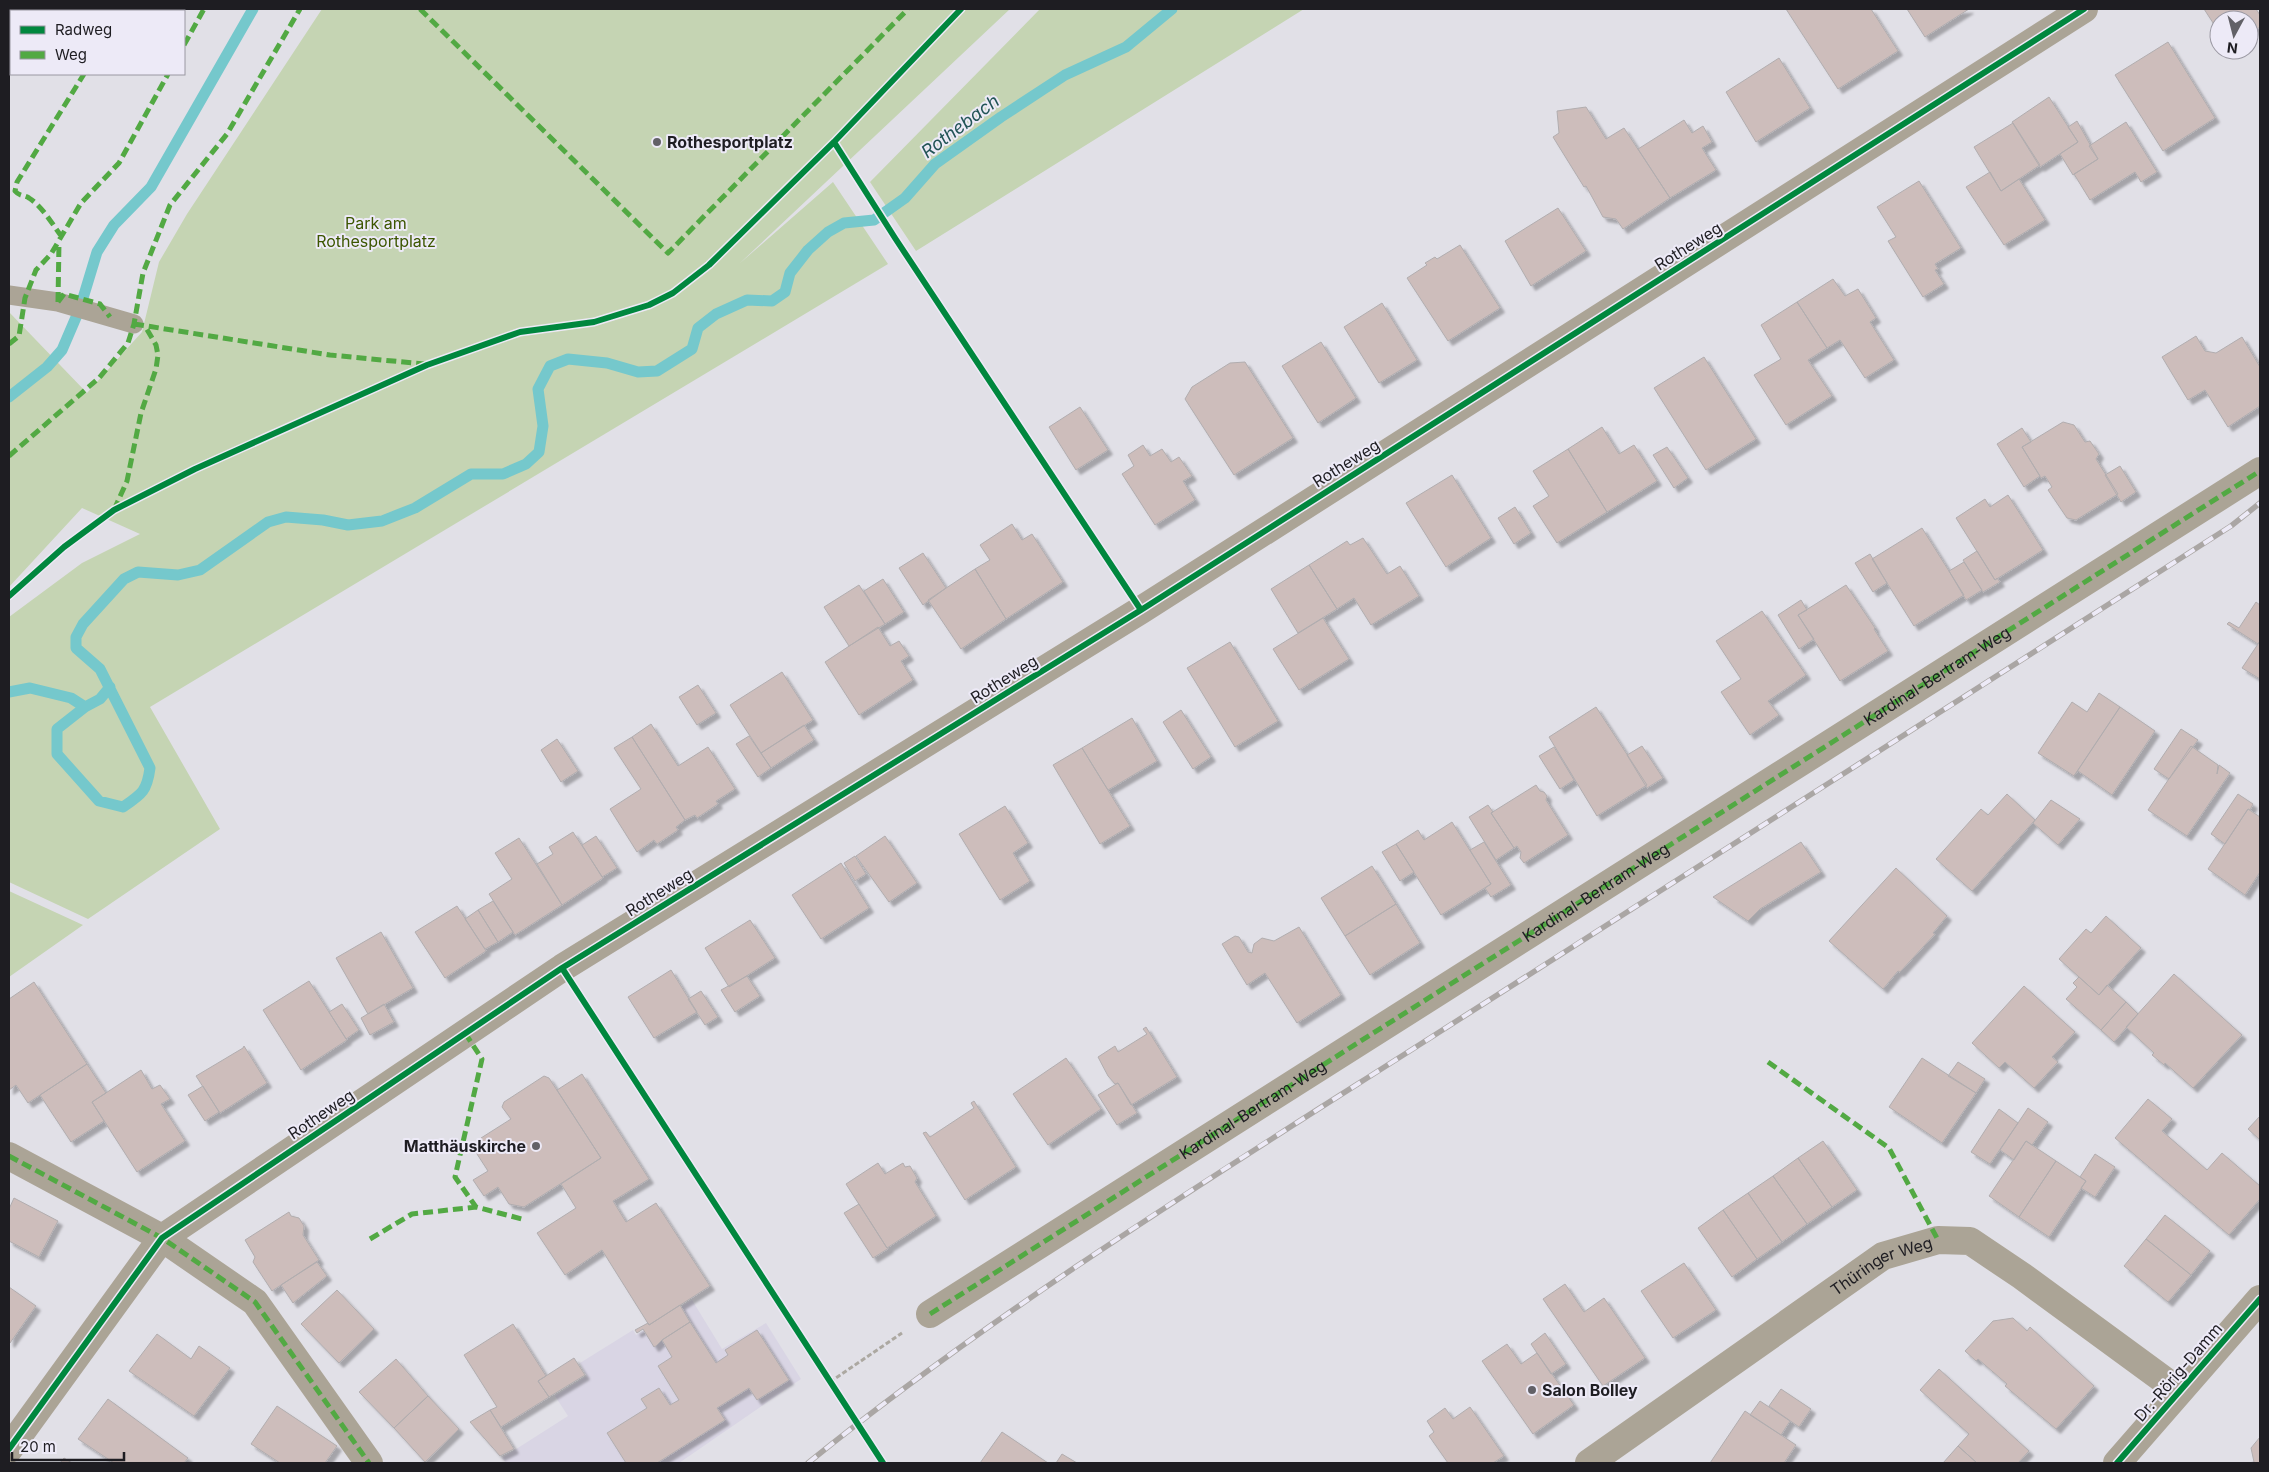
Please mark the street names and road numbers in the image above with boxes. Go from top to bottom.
street label: Rotheweg [1651,218,1725,274]
street label: Rotheweg [1309,435,1383,491]
street label: Kardinal-Bertram-Weg [1860,622,2014,730]
street label: Rotheweg [967,651,1041,707]
street label: Kardinal-Bertram-Weg [1518,838,1673,946]
street label: Rotheweg [622,864,696,920]
street label: Kardinal-Bertram-Weg [1176,1056,1330,1163]
street label: Rotheweg [284,1085,358,1143]
street label: Thüringer Weg [1827,1232,1935,1300]
street label: Dr.-Rörig-Damm [2130,1319,2226,1425]

